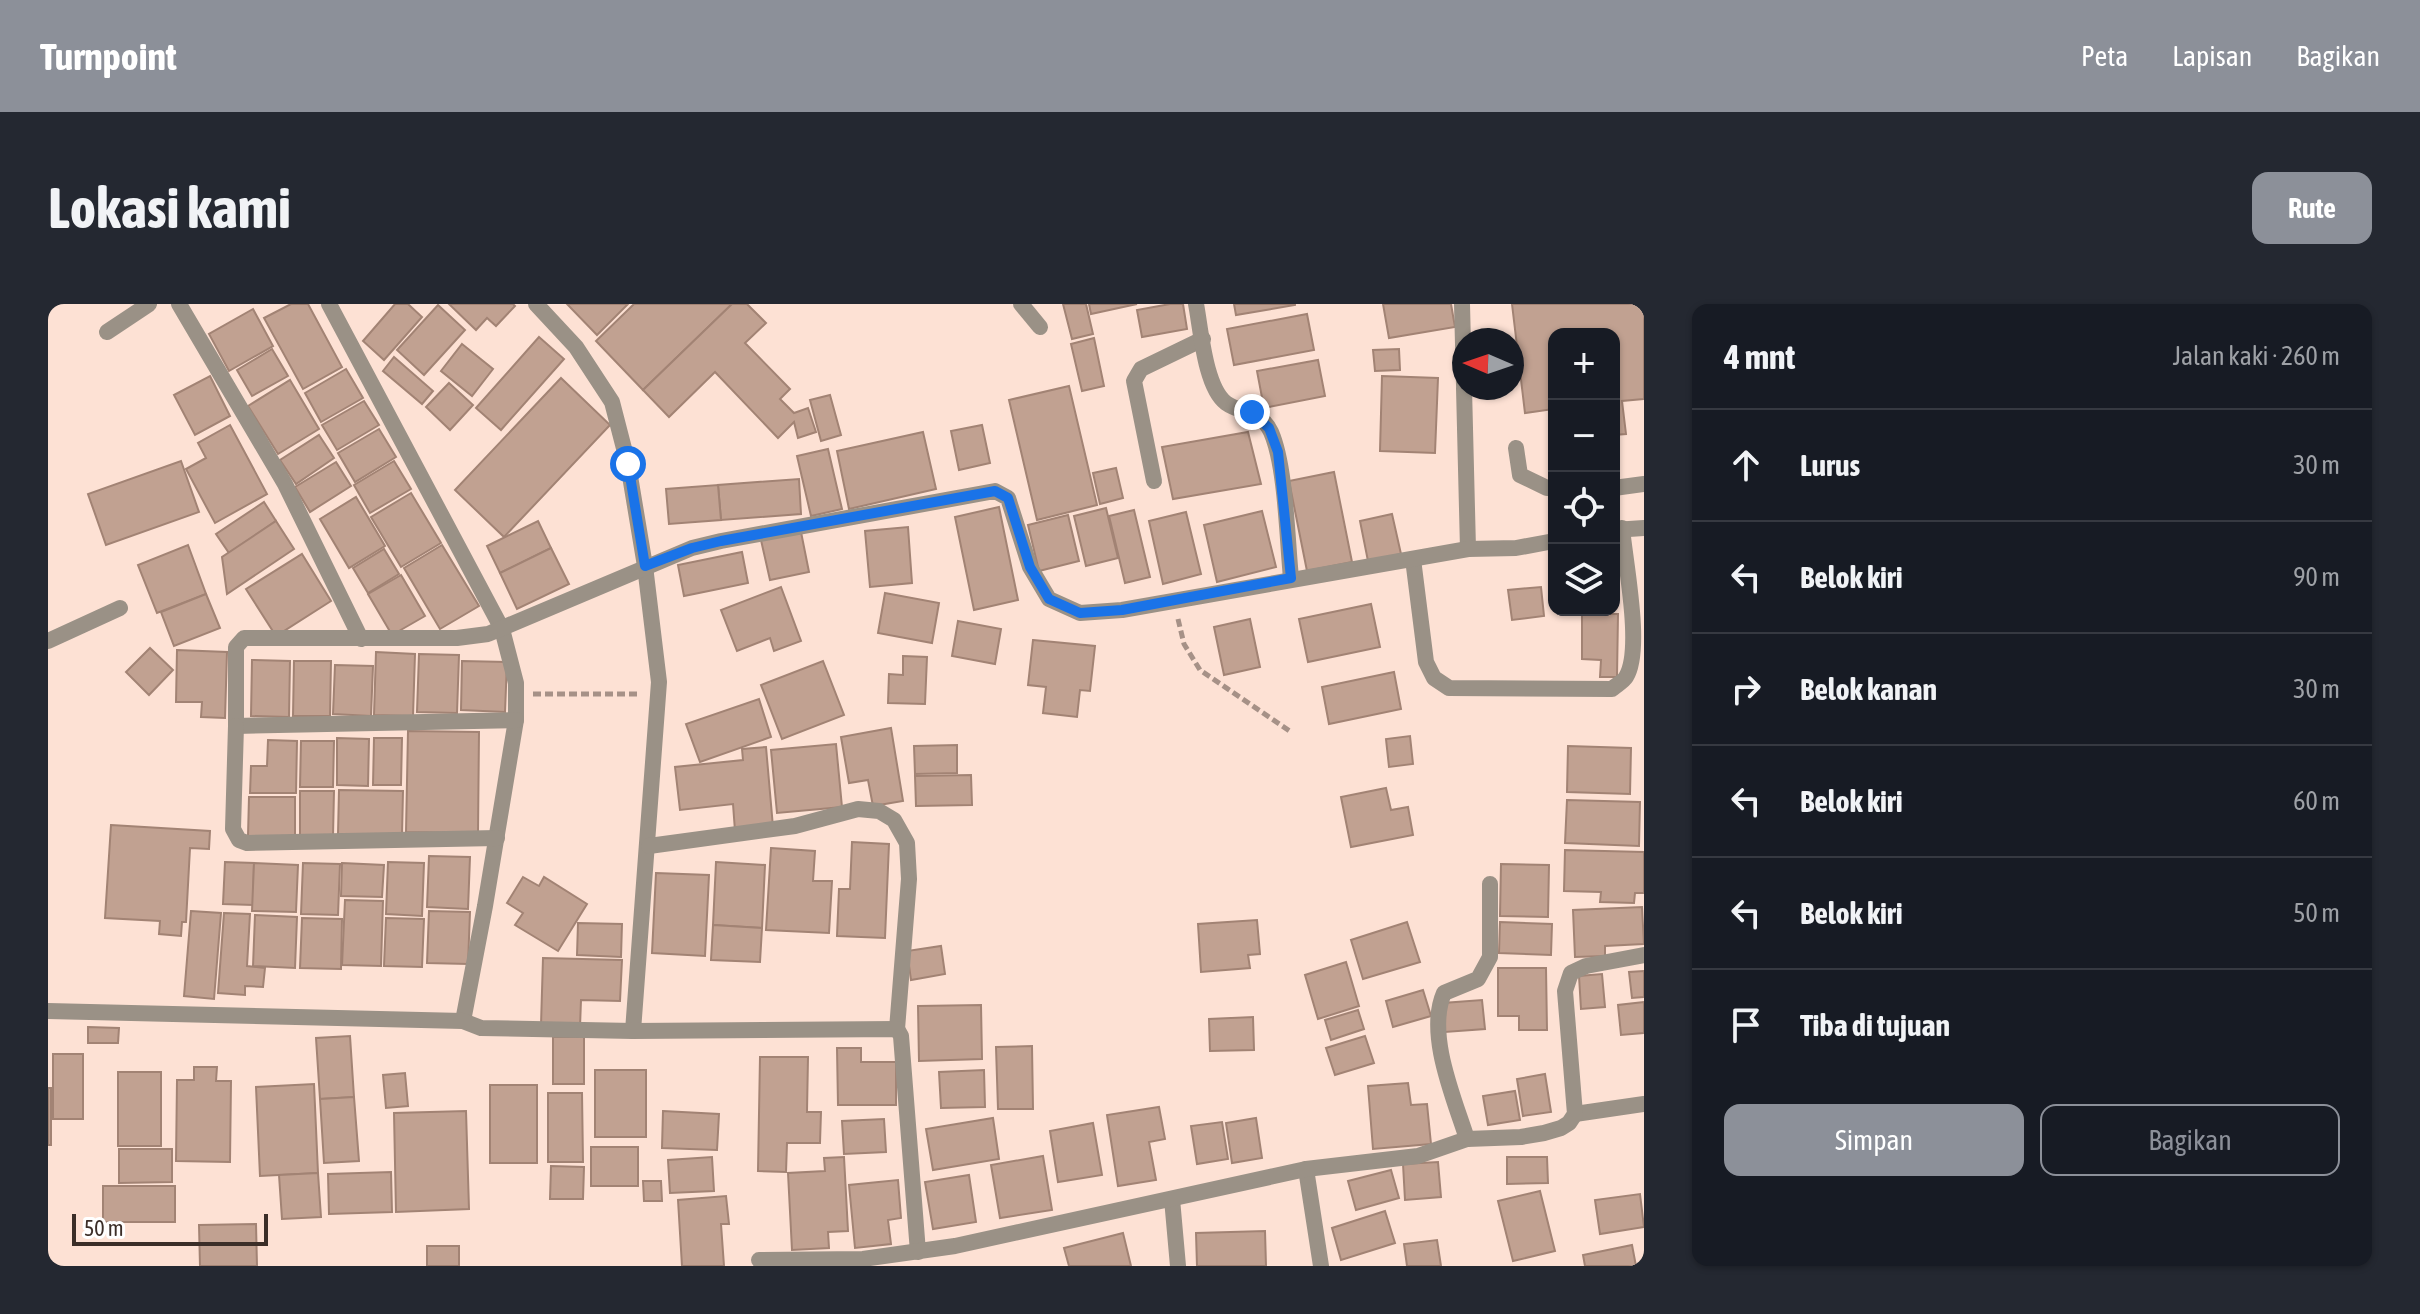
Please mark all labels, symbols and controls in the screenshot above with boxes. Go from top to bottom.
text: Turnpoint [40,35,177,78]
text: Peta [2081,40,2128,72]
text: Lapisan [2172,40,2252,72]
text: Bagikan [2296,40,2380,72]
button: Rute [2252,172,2372,244]
text: Lokasi kami [48,176,291,240]
north arrow [1452,328,1524,400]
map controls [1548,328,1620,616]
button: + [1548,328,1620,400]
text: 4 mnt [1724,337,1795,376]
text: Jalan kaki · 260 m [2173,341,2340,371]
route end [1234,394,1270,430]
button: − [1548,400,1620,472]
icon: ahead [1724,443,1768,487]
route start [610,446,646,482]
text: Lurus [1800,448,1860,482]
text: 30 m [2293,450,2340,480]
button: locate [1548,472,1620,544]
button: layers [1548,544,1620,616]
icon: left [1724,555,1768,599]
text: Belok kiri [1800,560,1903,594]
text: 90 m [2293,562,2340,592]
icon: right [1724,667,1768,711]
text: Belok kanan [1800,672,1937,706]
text: 30 m [2293,674,2340,704]
icon: left [1724,779,1768,823]
text: Belok kiri [1800,784,1903,818]
text: 60 m [2293,786,2340,816]
icon: left [1724,891,1768,935]
text: Belok kiri [1800,896,1903,930]
text: 50 m [2293,898,2340,928]
icon: arrive [1724,1003,1768,1047]
text: Tiba di tujuan [1800,1008,1950,1042]
button: Simpan [1724,1104,2024,1176]
button: Bagikan [2040,1104,2340,1176]
scale bar [72,1210,268,1246]
text: 50 m [84,1215,124,1241]

